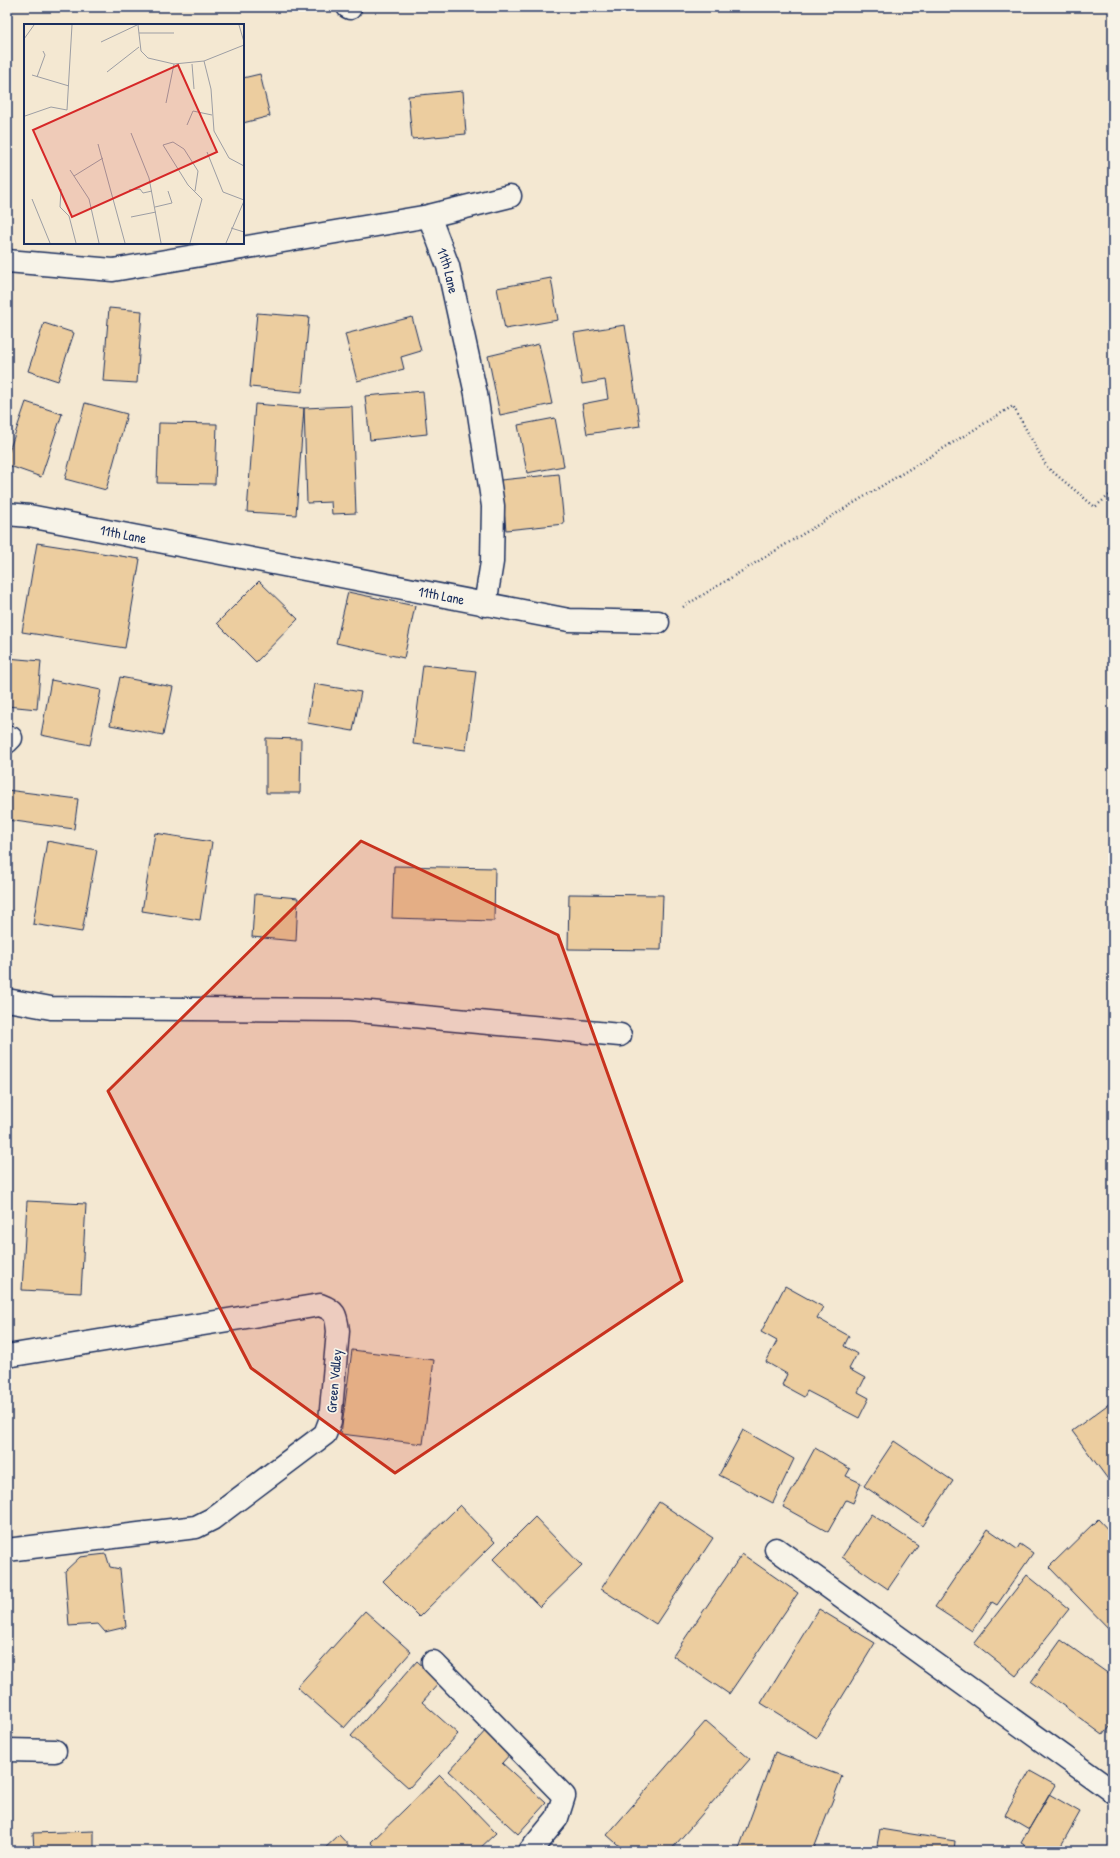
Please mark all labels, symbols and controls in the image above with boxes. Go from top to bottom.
inset map [24,24,244,244]
street label: 11th Lane [433,245,464,296]
street label: 11th Lane [99,520,148,547]
street label: 11th Lane [417,581,467,609]
street label: Green Valley [321,1348,347,1414]

